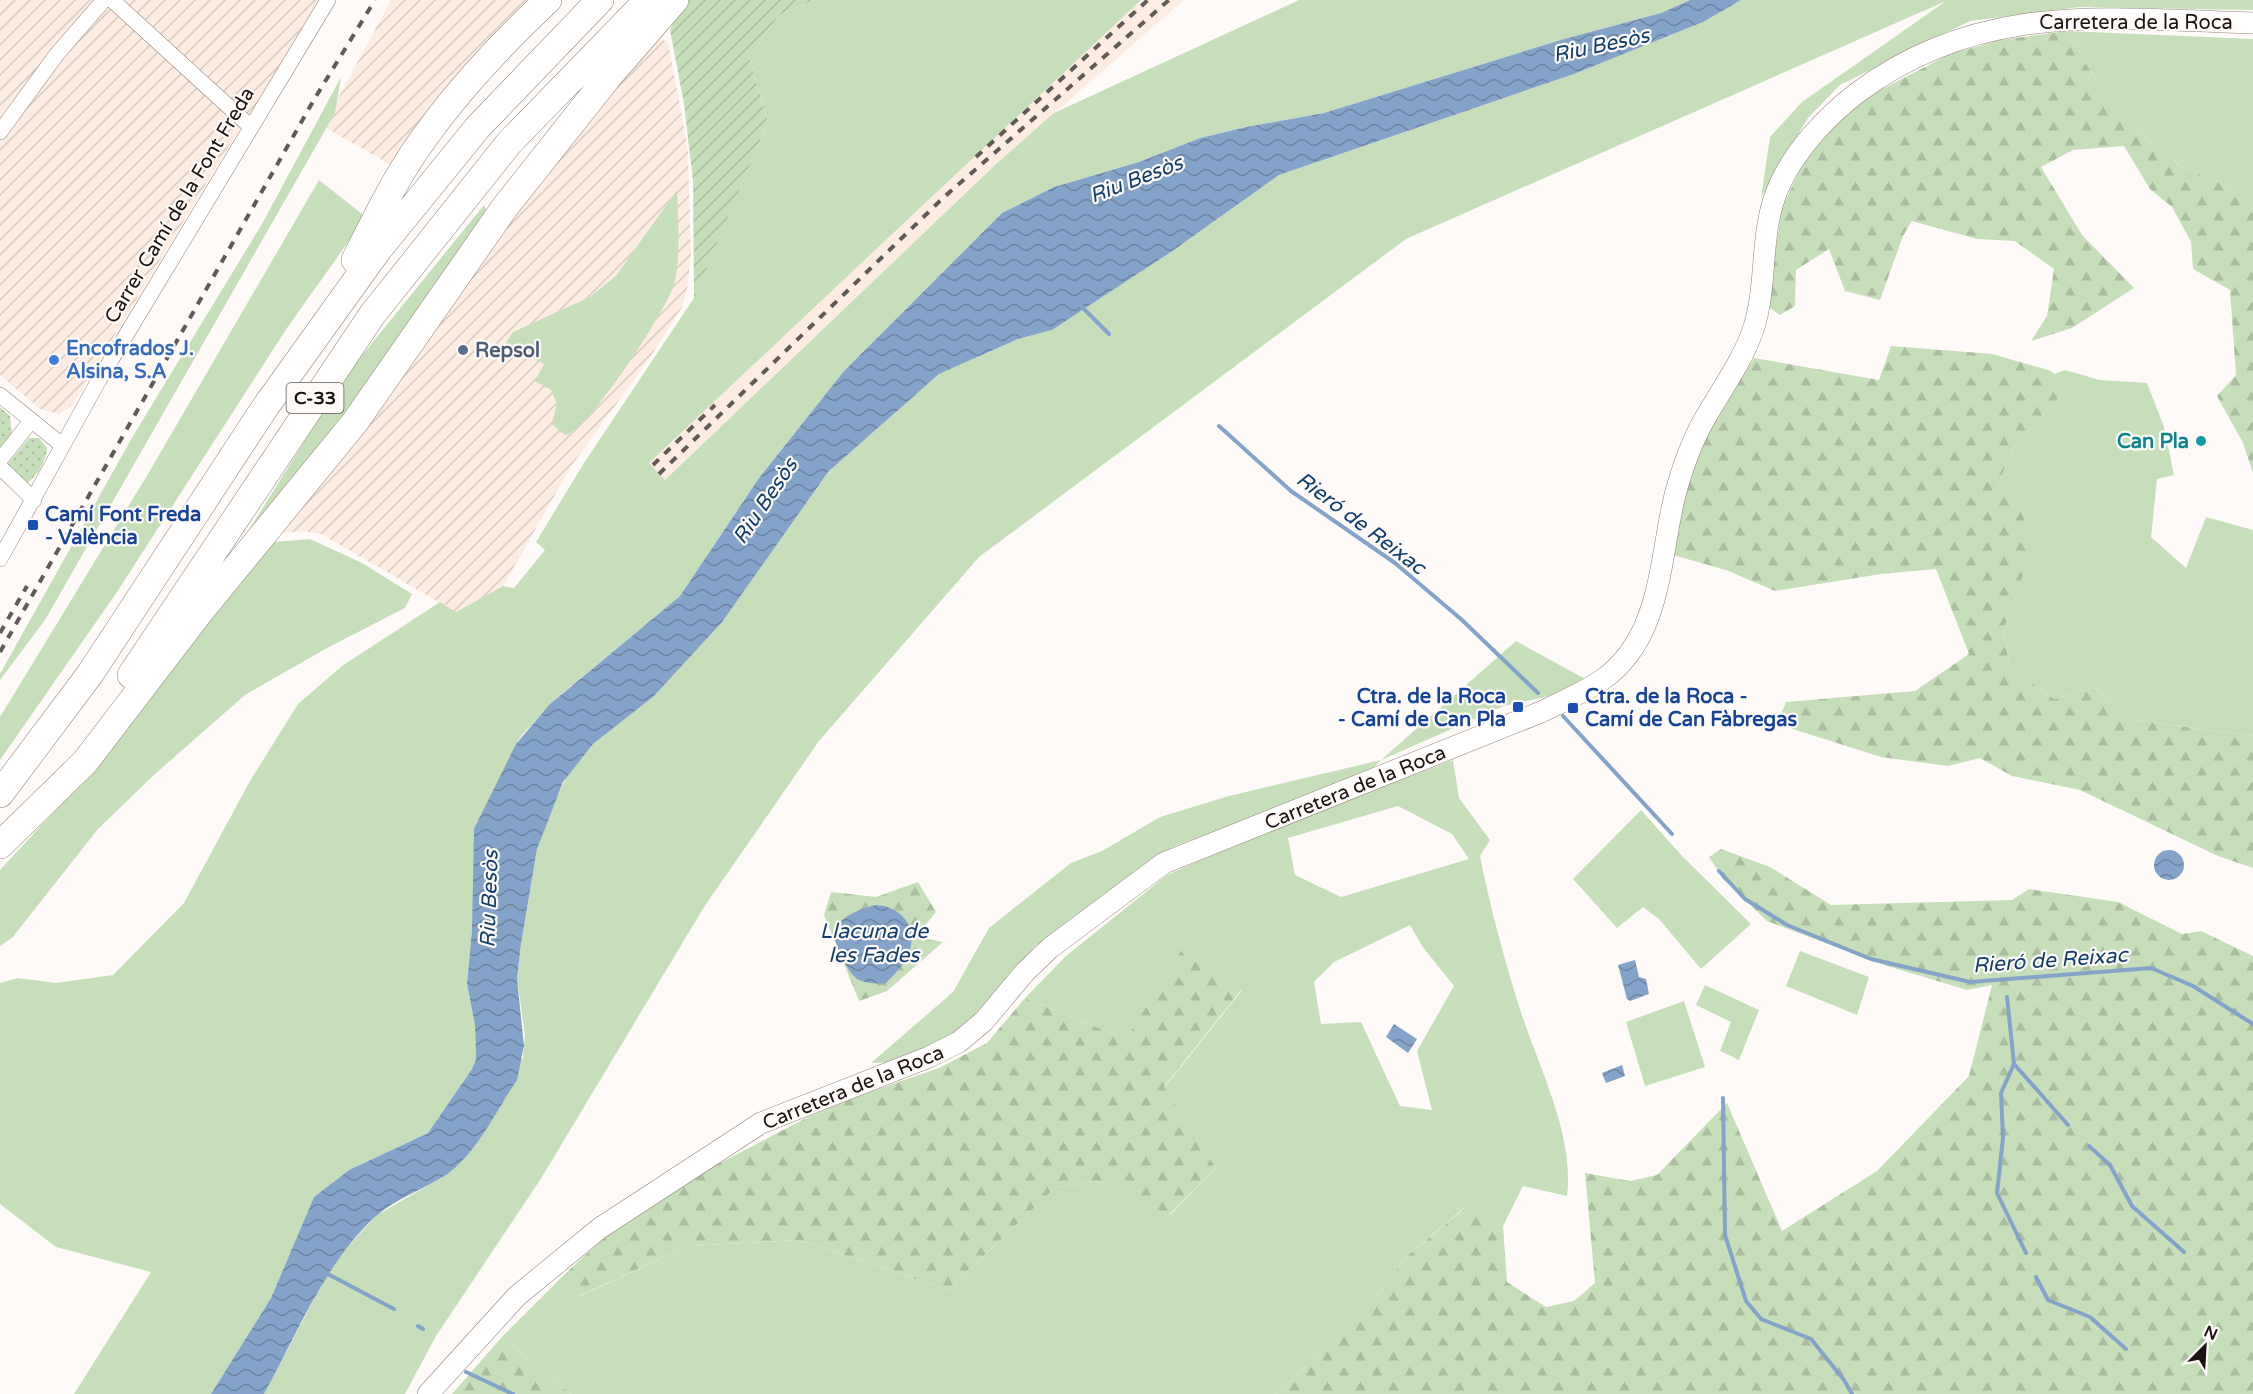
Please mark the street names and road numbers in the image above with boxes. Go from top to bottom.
street label: Carretera de la Roca [2039,11,2233,35]
street label: Carrer Camí de la Font Freda [100,83,260,328]
road number: C-33 [286,383,344,413]
street label: Carretera de la Roca [1261,741,1449,835]
street label: Carretera de la Roca [759,1041,947,1135]

